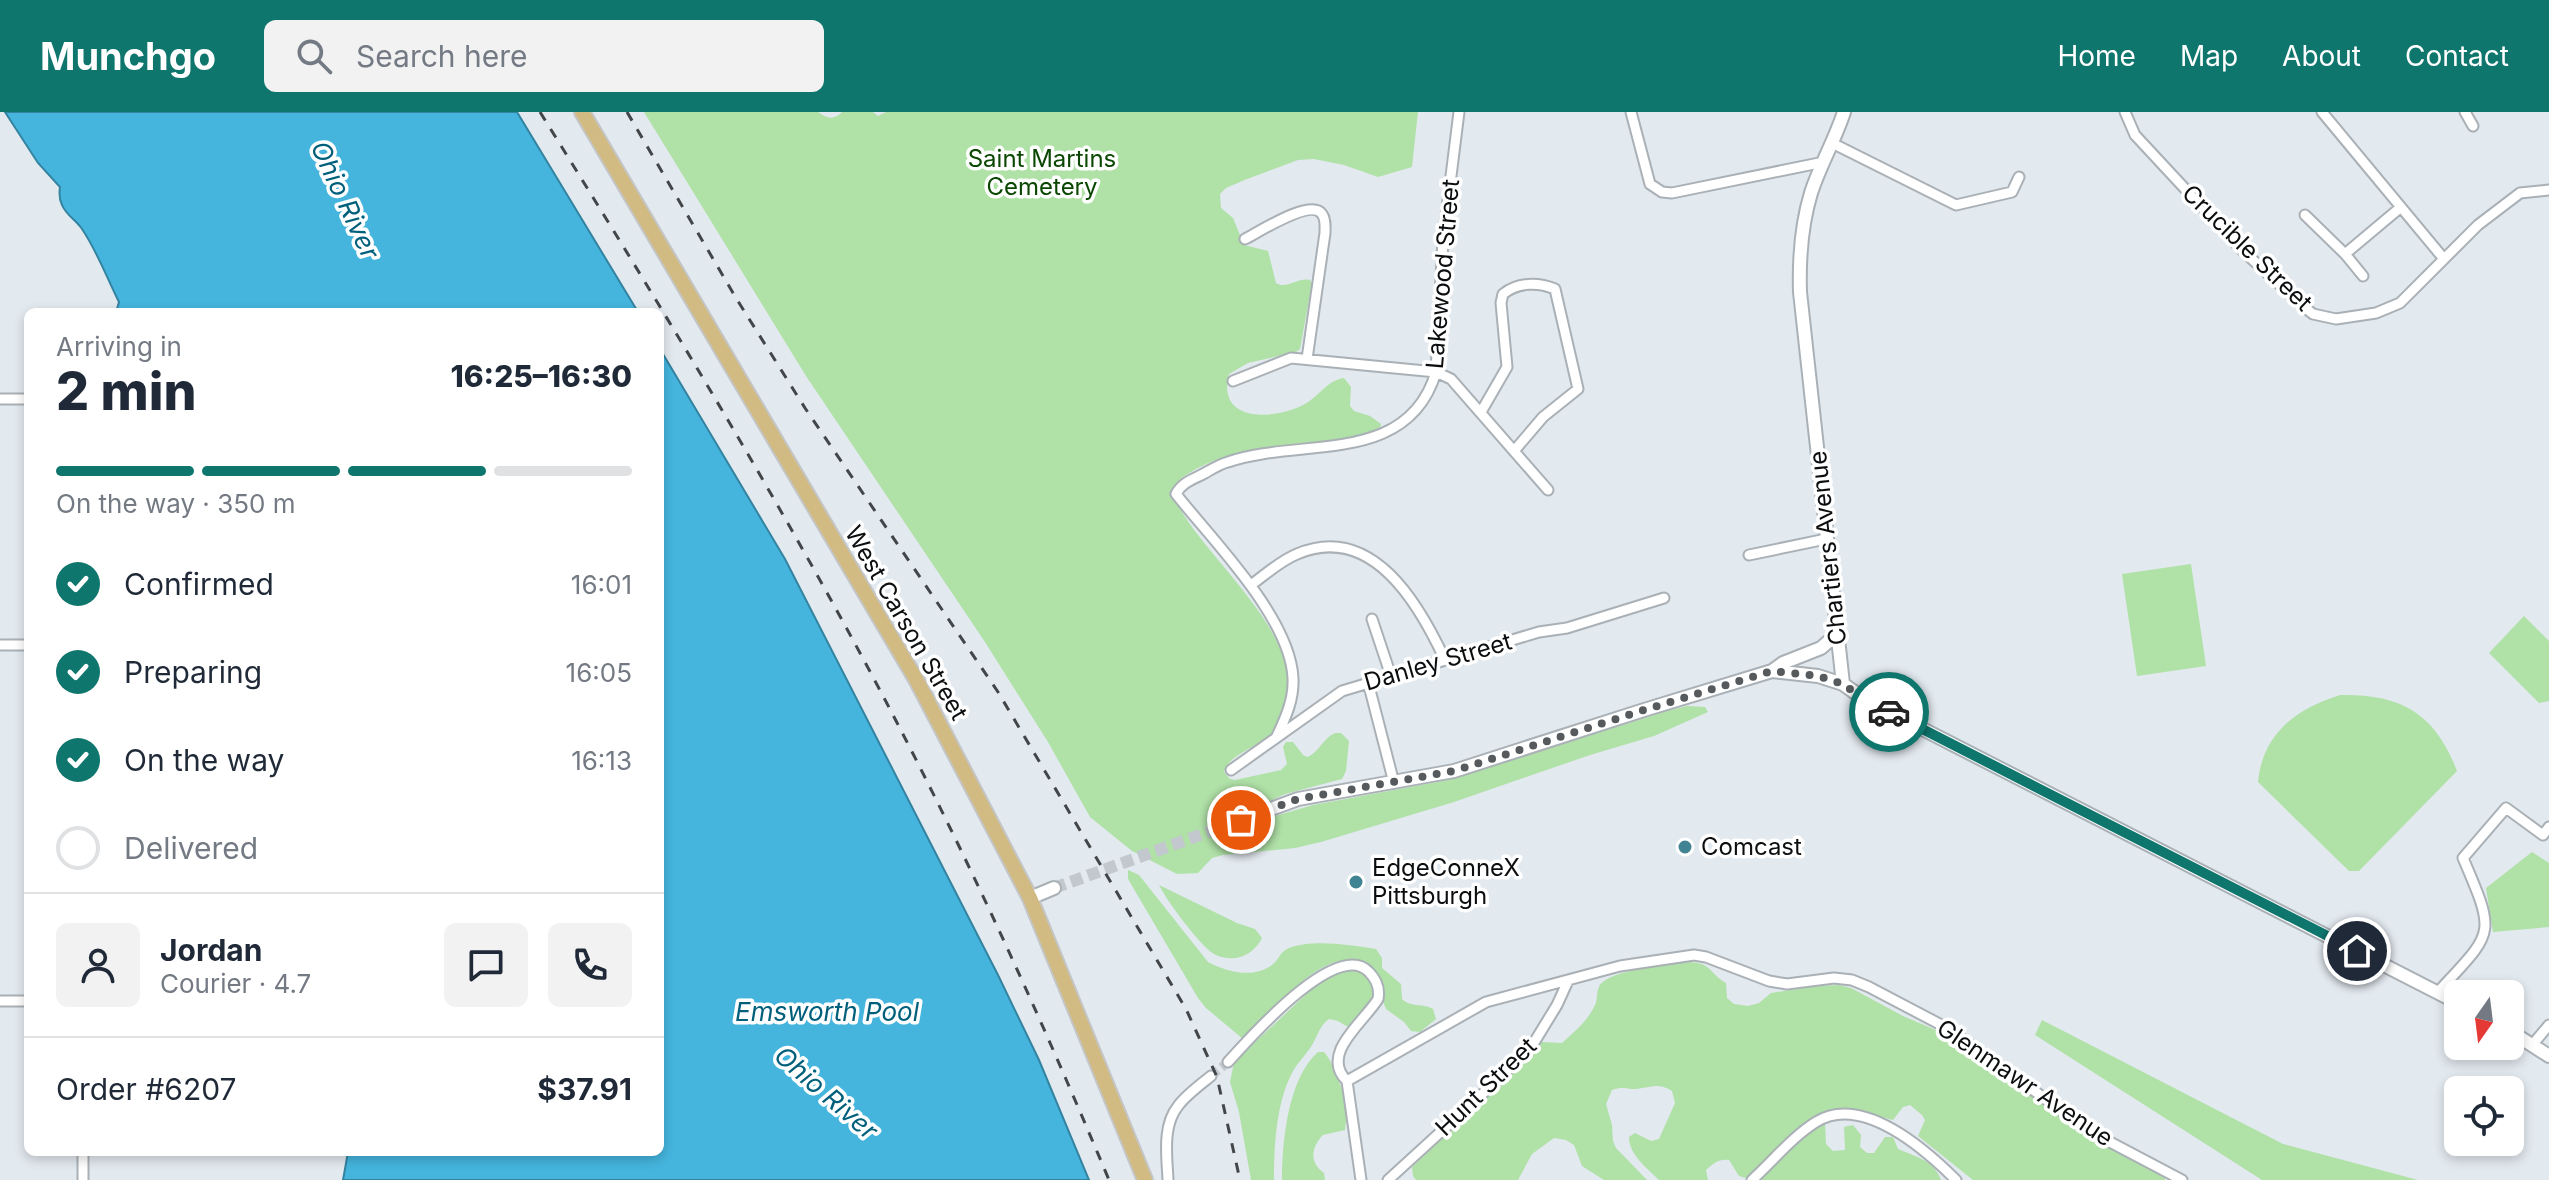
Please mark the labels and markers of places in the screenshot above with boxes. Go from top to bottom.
pin [1207,786,1275,854]
place label: Comcast [1701,832,1802,861]
marker: Comcast [1676,838,1694,856]
place label: EdgeConneX Pittsburgh [1372,853,1520,910]
marker: EdgeConneX Pittsburgh [1347,873,1365,891]
pin [2323,917,2391,985]

